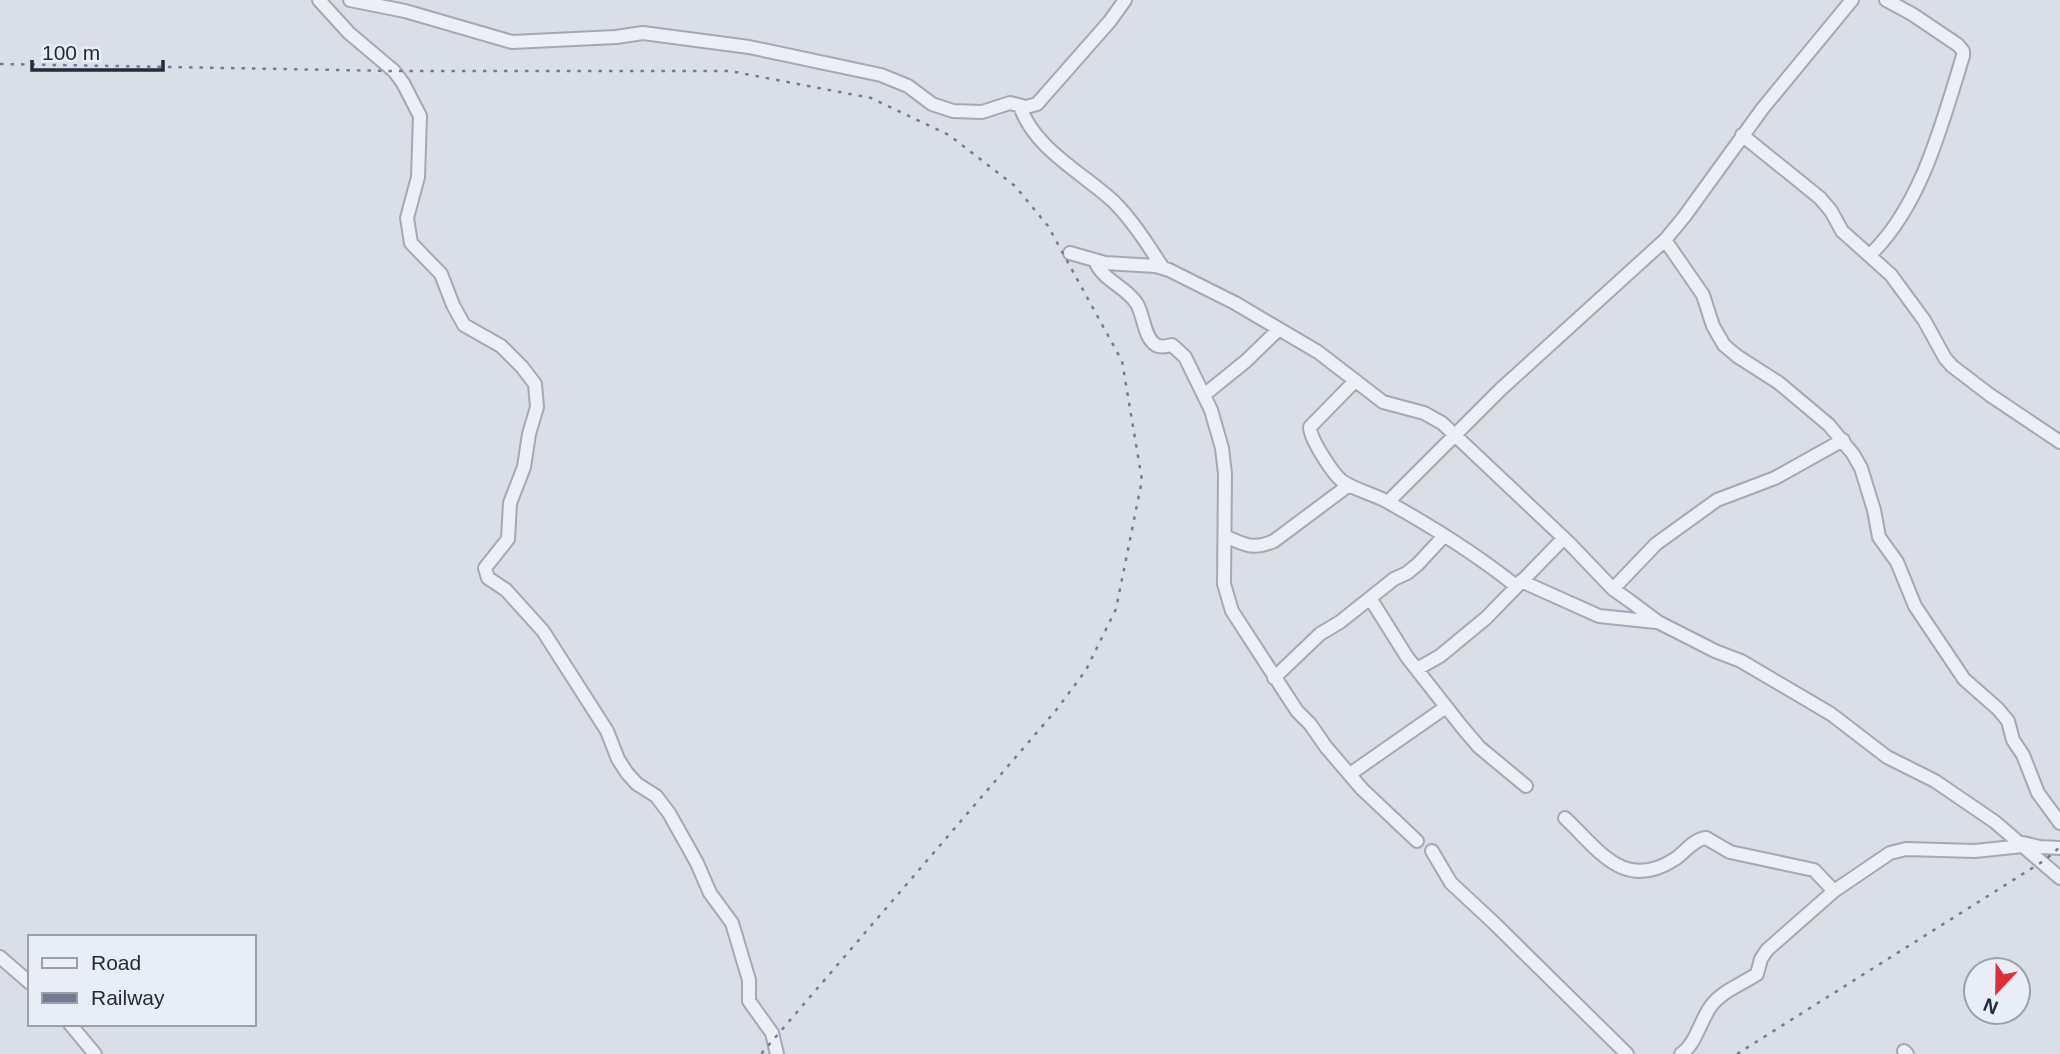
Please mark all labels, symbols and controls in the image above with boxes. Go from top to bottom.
scale bar [32,28,163,72]
text: 100 m [42,41,100,64]
legend [28,935,256,1026]
text: Road [91,951,141,974]
north arrow [1962,956,2032,1026]
text: Railway [91,986,165,1009]
text: N [1981,994,2001,1019]

